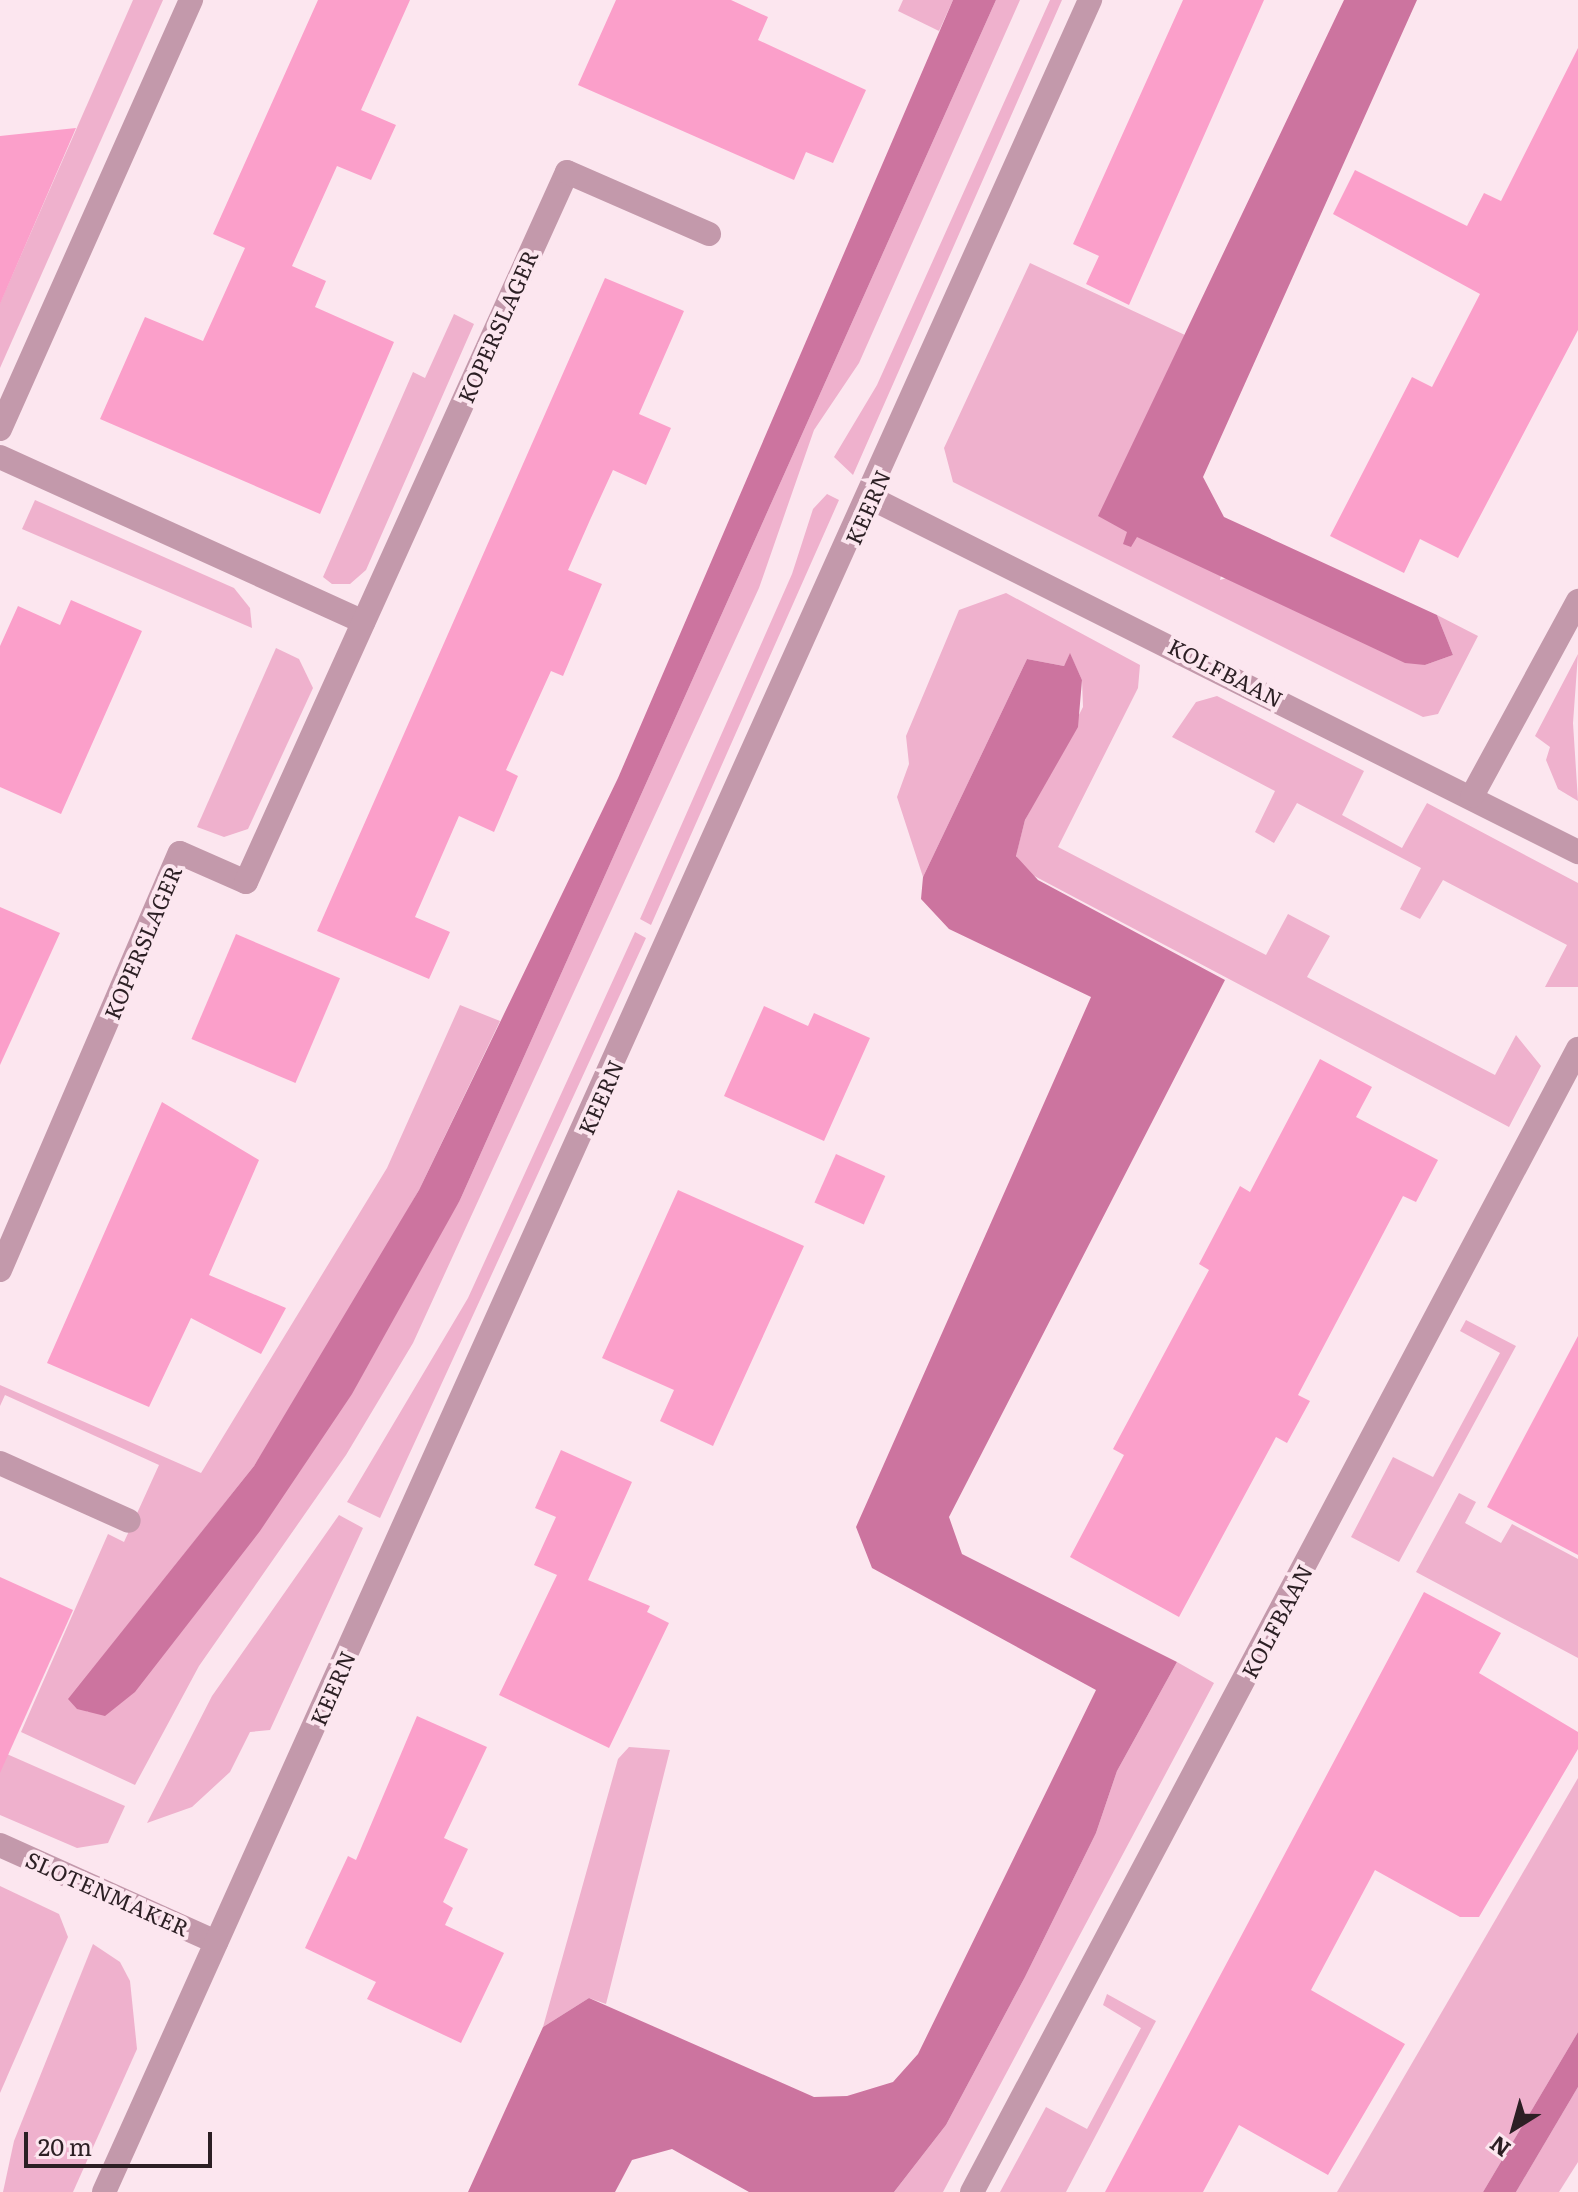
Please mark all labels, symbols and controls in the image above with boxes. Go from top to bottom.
street label: KOPERSLAGER [451,245,543,407]
street label: KEERN [839,466,895,548]
street label: KOLFBAAN [1164,632,1288,712]
street label: KOPERSLAGER [98,861,186,1023]
street label: KEERN [572,1056,628,1138]
street label: KOLFBAAN [1235,1560,1317,1682]
street label: KEERN [304,1647,360,1729]
street label: SLOTENMAKER [22,1845,194,1941]
north arrow [1474,2088,1554,2168]
scale bar [28,2116,216,2166]
text: 20 m [38,2128,92,2163]
text: N [1482,2129,1517,2166]

